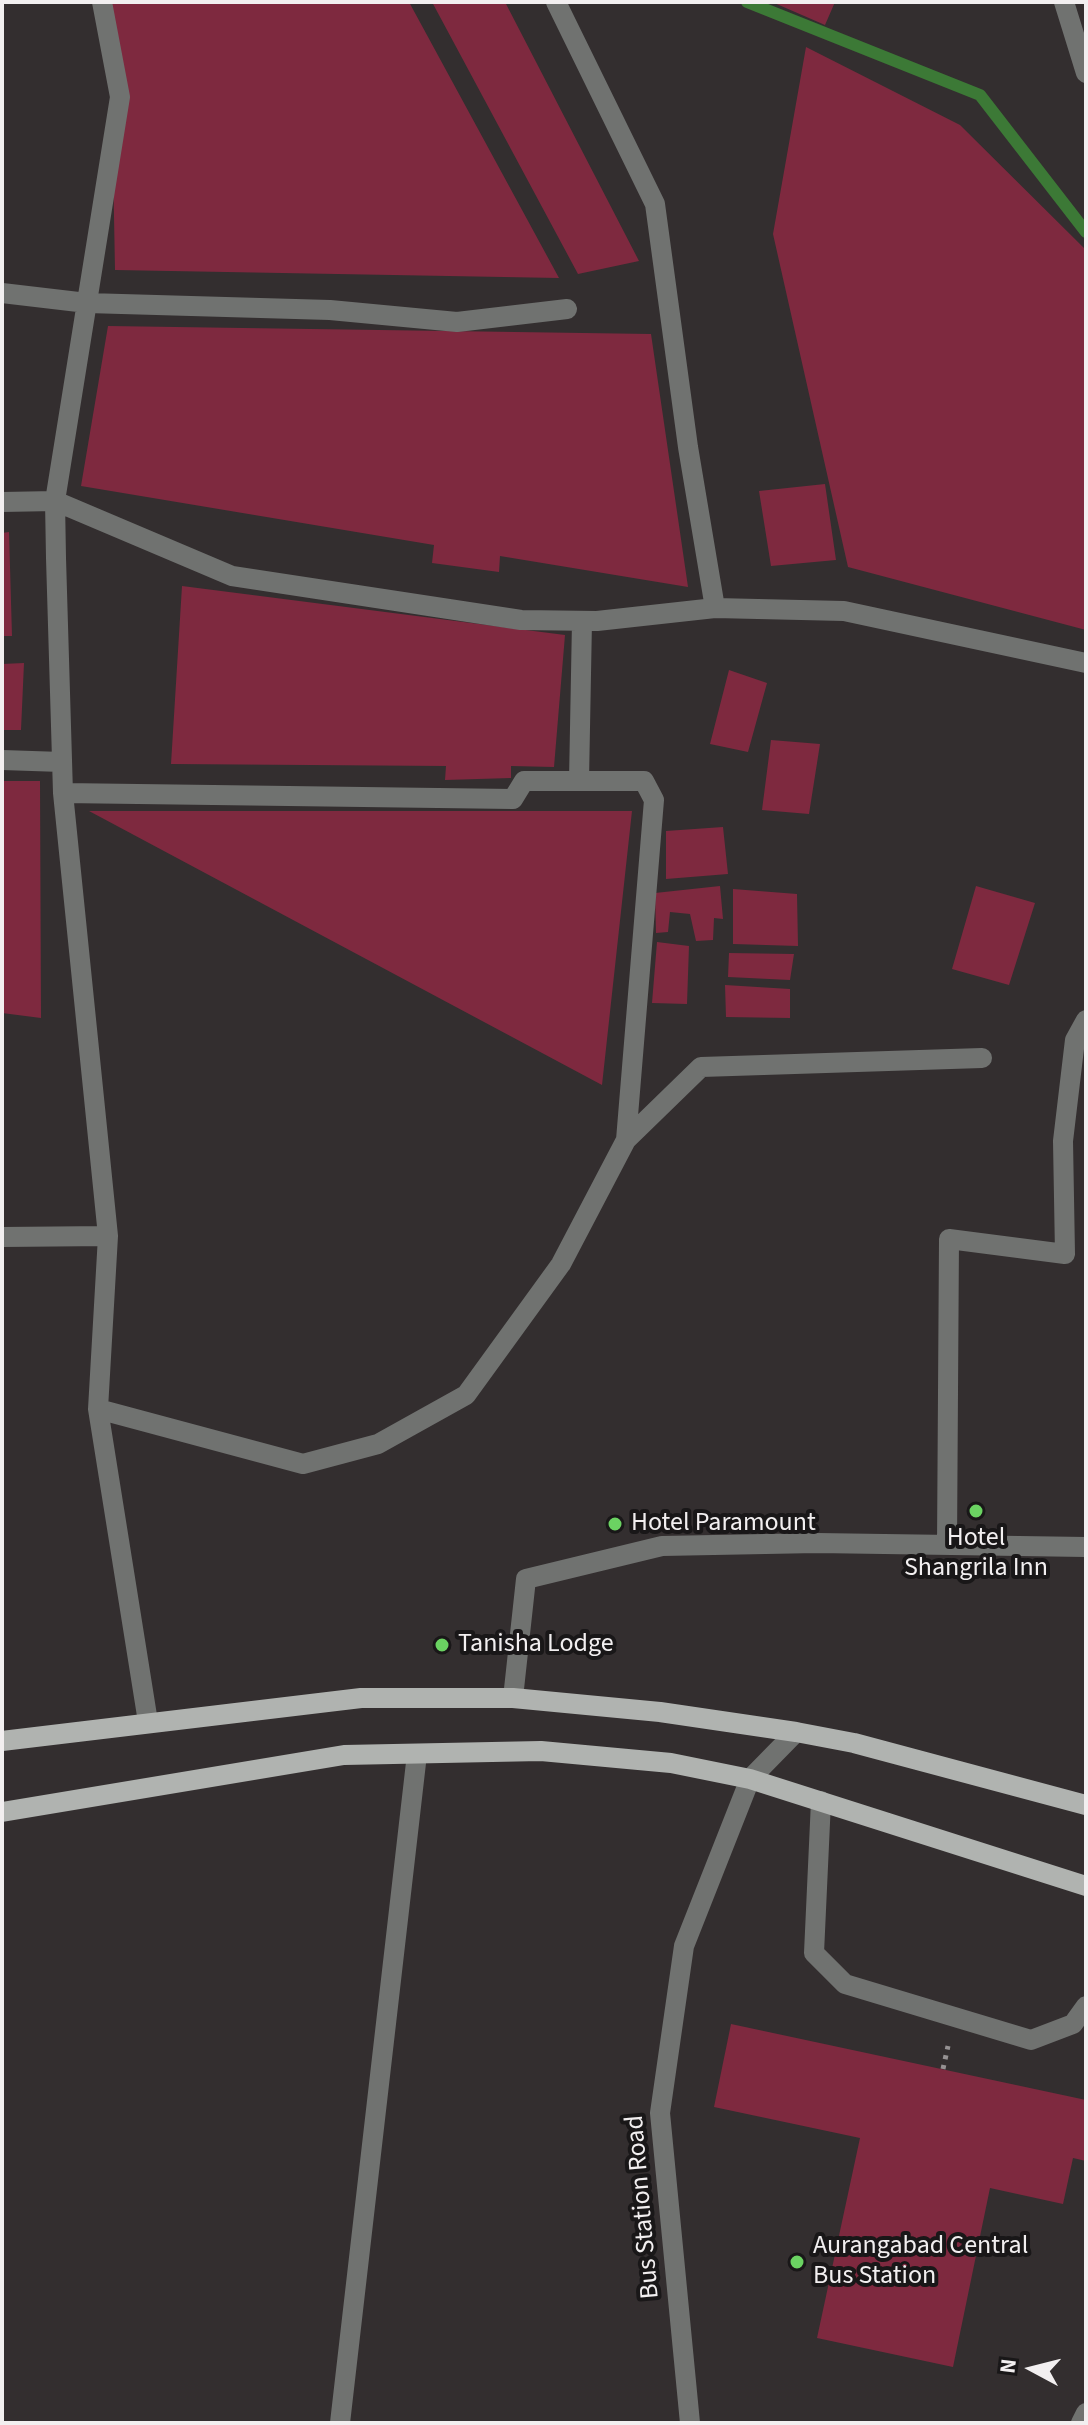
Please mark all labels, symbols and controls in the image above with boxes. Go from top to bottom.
marker: Hotel Shangrila Inn [967,1502,985,1520]
place label: Hotel Paramount [631,1508,816,1540]
marker: Hotel Paramount [606,1515,624,1533]
place label: Hotel Shangrila Inn [904,1523,1048,1584]
place label: Tanisha Lodge [458,1629,614,1661]
marker: Tanisha Lodge [433,1636,451,1654]
street label: Bus Station Road [620,2114,668,2300]
place label: Aurangabad Central Bus Station [813,2231,1028,2292]
marker: Aurangabad Central Bus Station [788,2253,806,2271]
north arrow [992,2329,1072,2409]
text: N [991,2357,1025,2375]

